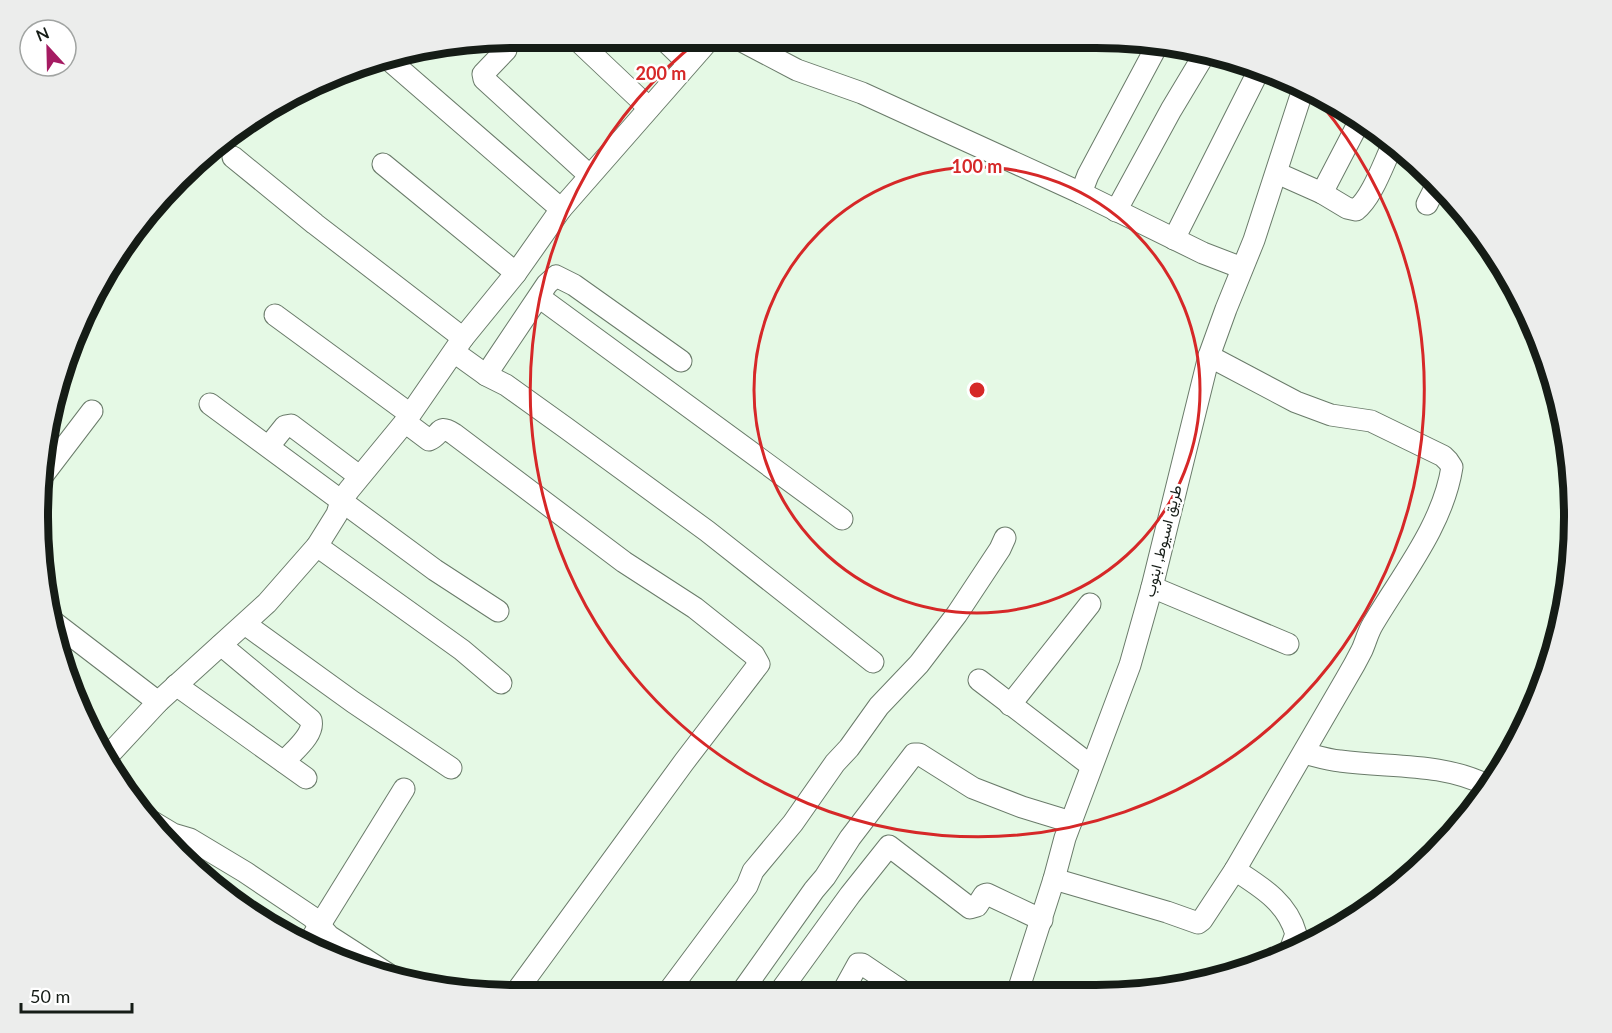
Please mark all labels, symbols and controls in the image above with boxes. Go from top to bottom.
north arrow [18,18,78,78]
text: N [33,23,51,45]
text: 200 m [636,62,686,84]
text: 100 m [952,155,1002,177]
centre of rings [967,380,987,400]
street label: طريق اسيوط, ابنوب [1139,483,1187,599]
scale bar [21,976,132,1014]
text: 50 m [30,985,70,1007]

